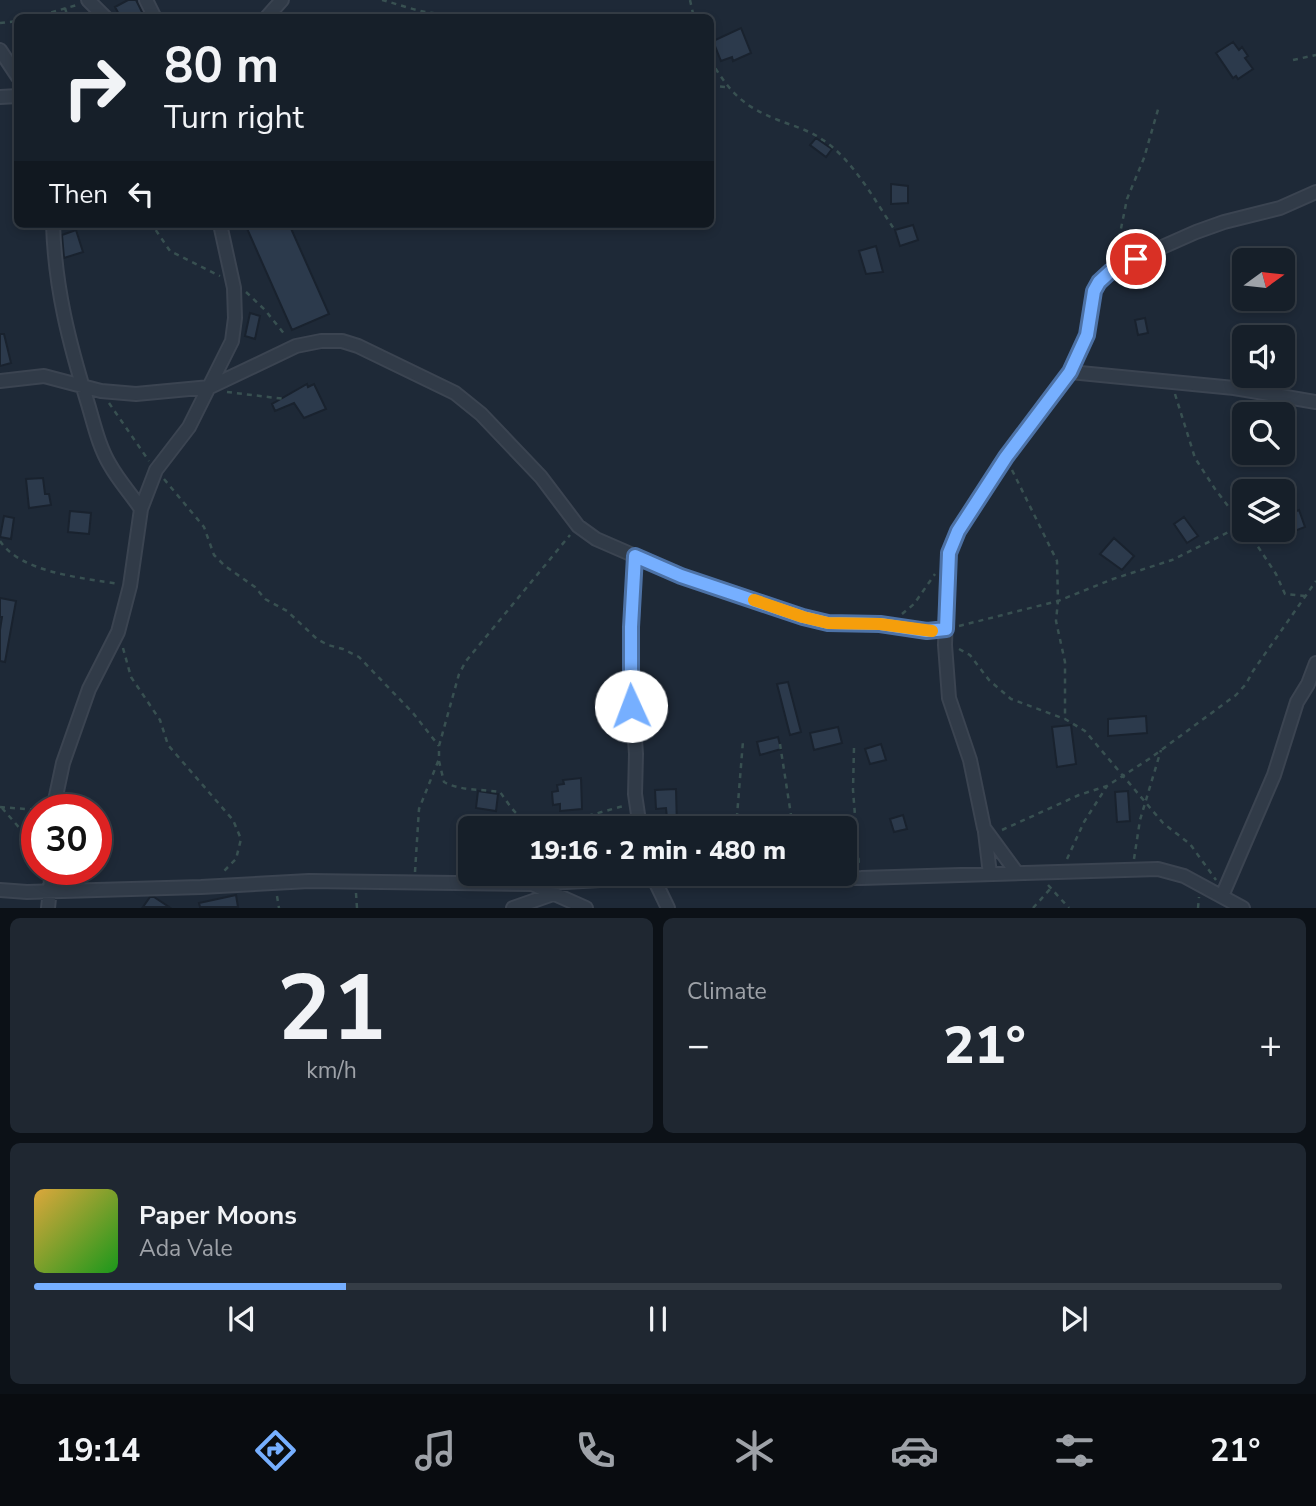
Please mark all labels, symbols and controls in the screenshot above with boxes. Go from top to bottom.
text: 80 m [164,32,279,99]
icon: right [49,42,140,133]
text: Turn right [164,96,304,139]
icon: left [122,175,160,213]
text: Then [49,177,108,212]
pin [1106,229,1166,289]
icon: arrive [1117,240,1155,278]
north arrow [1232,248,1295,312]
map controls [1232,248,1295,542]
button: sound [1232,325,1295,388]
button: search [1232,402,1295,465]
button: layers [1232,479,1295,542]
position arrow [594,669,668,743]
speed limit sign: 30 [21,794,112,885]
text: 19:16 · 2 min · 480 m [529,833,786,868]
text: 21 [277,947,386,1071]
text: Climate [687,976,767,1007]
text: 21° [943,1010,1026,1081]
text: − [687,1020,710,1071]
text: + [1259,1020,1282,1071]
text: km/h [306,1055,357,1086]
text: Paper Moons [139,1198,297,1233]
text: Ada Vale [139,1233,233,1264]
icon: previous [223,1300,261,1338]
icon: pause [639,1300,677,1338]
icon: next [1055,1300,1093,1338]
icon: directions [251,1426,300,1475]
icon: music [411,1426,460,1475]
icon: phone [571,1426,620,1475]
icon: climate [730,1426,779,1475]
icon: car [890,1426,939,1475]
icon: filters [1050,1426,1099,1475]
text: 19:14 [55,1429,140,1472]
text: 21° [1210,1429,1260,1472]

